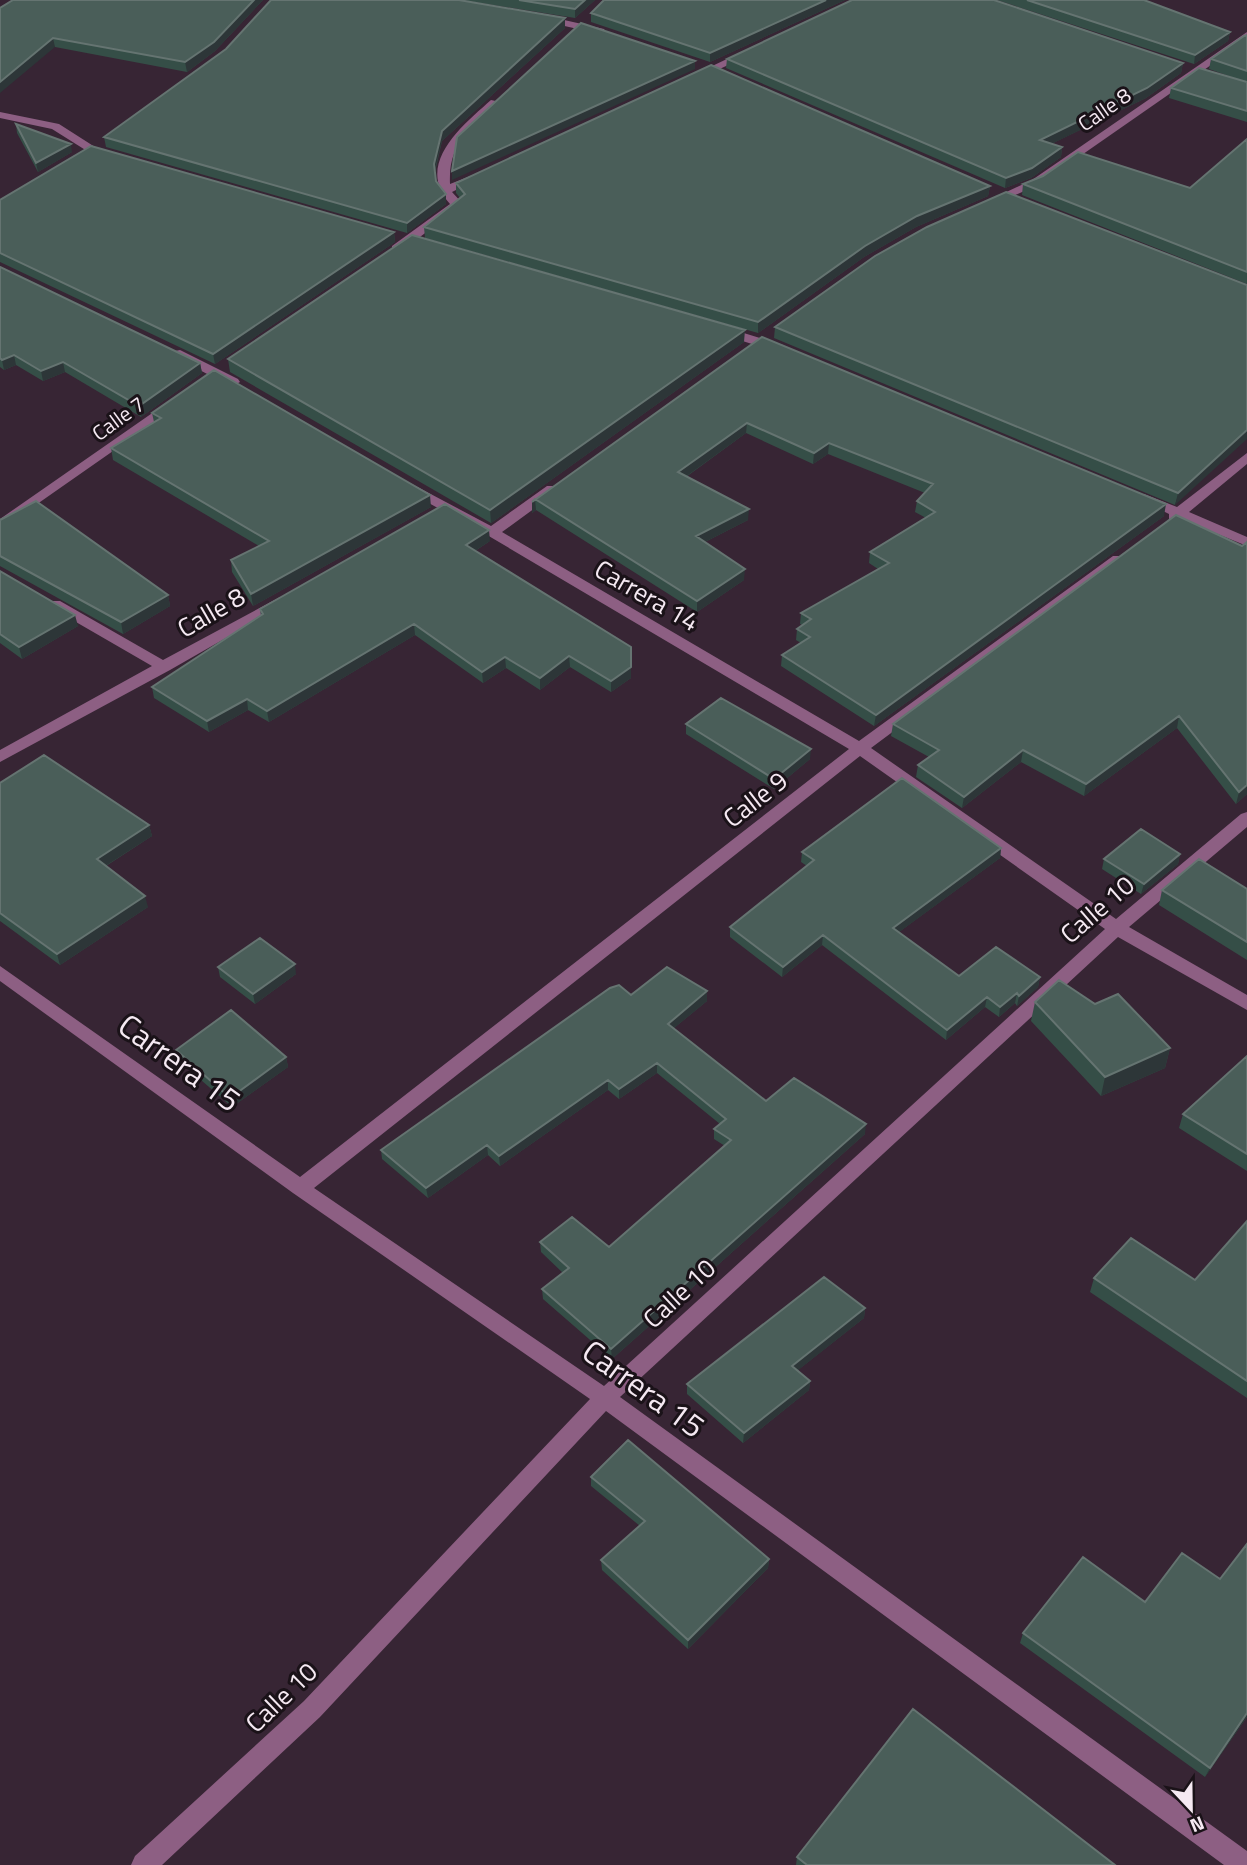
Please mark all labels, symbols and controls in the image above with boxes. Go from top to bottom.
street label: Calle 8 [1071,79,1137,139]
street label: Calle 7 [85,388,151,448]
street label: Carrera 14 [587,549,707,641]
street label: Calle 8 [170,577,252,647]
street label: Calle 9 [714,761,796,837]
street label: Calle 10 [1051,866,1143,952]
street label: Carrera 15 [109,1001,251,1123]
street label: Calle 10 [634,1249,724,1337]
street label: Carrera 15 [573,1327,715,1449]
street label: Calle 10 [236,1653,326,1741]
north arrow [1156,1774,1226,1844]
text: N [1186,1809,1209,1841]

